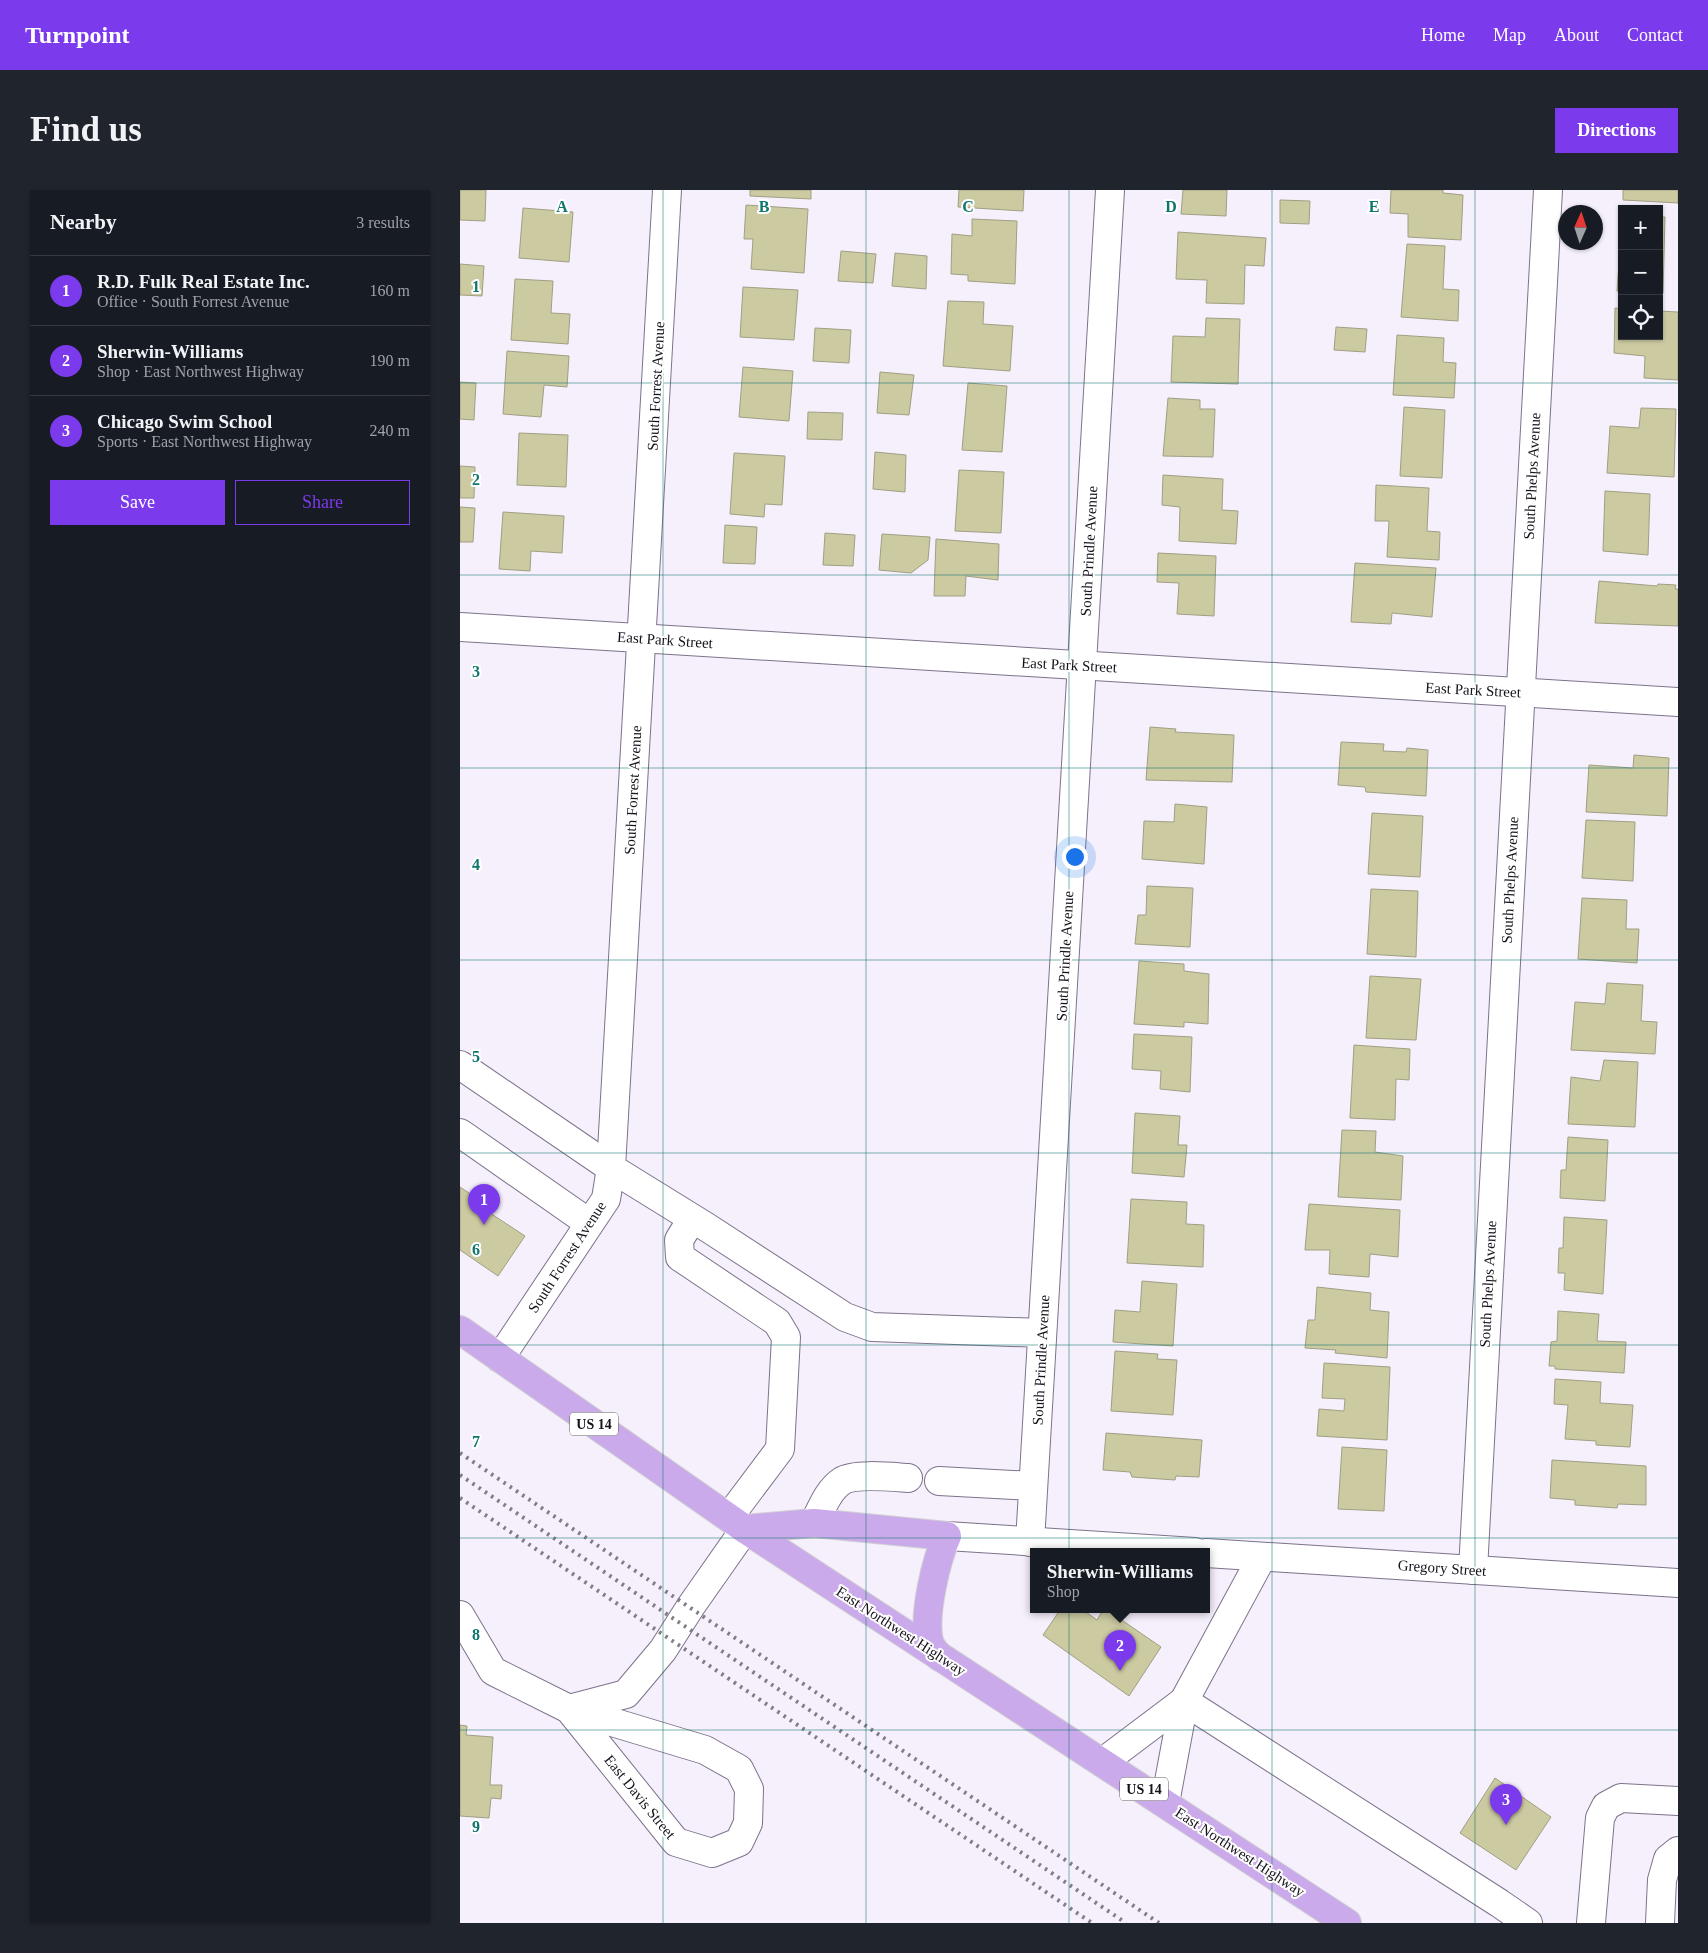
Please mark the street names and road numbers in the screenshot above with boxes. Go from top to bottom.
street label: South Forrest Avenue [645,320,667,451]
street label: South Phelps Avenue [1521,412,1543,540]
street label: South Prindle Avenue [1078,485,1100,617]
street label: East Park Street [617,629,714,651]
street label: East Park Street [1021,655,1118,676]
street label: East Park Street [1425,680,1522,701]
street label: South Forrest Avenue [622,724,644,855]
street label: South Phelps Avenue [1499,816,1521,944]
street label: South Prindle Avenue [1054,890,1076,1022]
street label: South Forrest Avenue [525,1198,609,1316]
street label: South Phelps Avenue [1477,1220,1499,1348]
street label: South Prindle Avenue [1030,1294,1052,1426]
road number: US 14 [570,1412,618,1436]
street label: Gregory Street [1397,1557,1488,1579]
street label: East Northwest Highway [833,1583,969,1679]
street label: East Davis Street [601,1752,679,1843]
road number: US 14 [1120,1778,1168,1800]
street label: East Northwest Highway [1172,1804,1308,1900]

